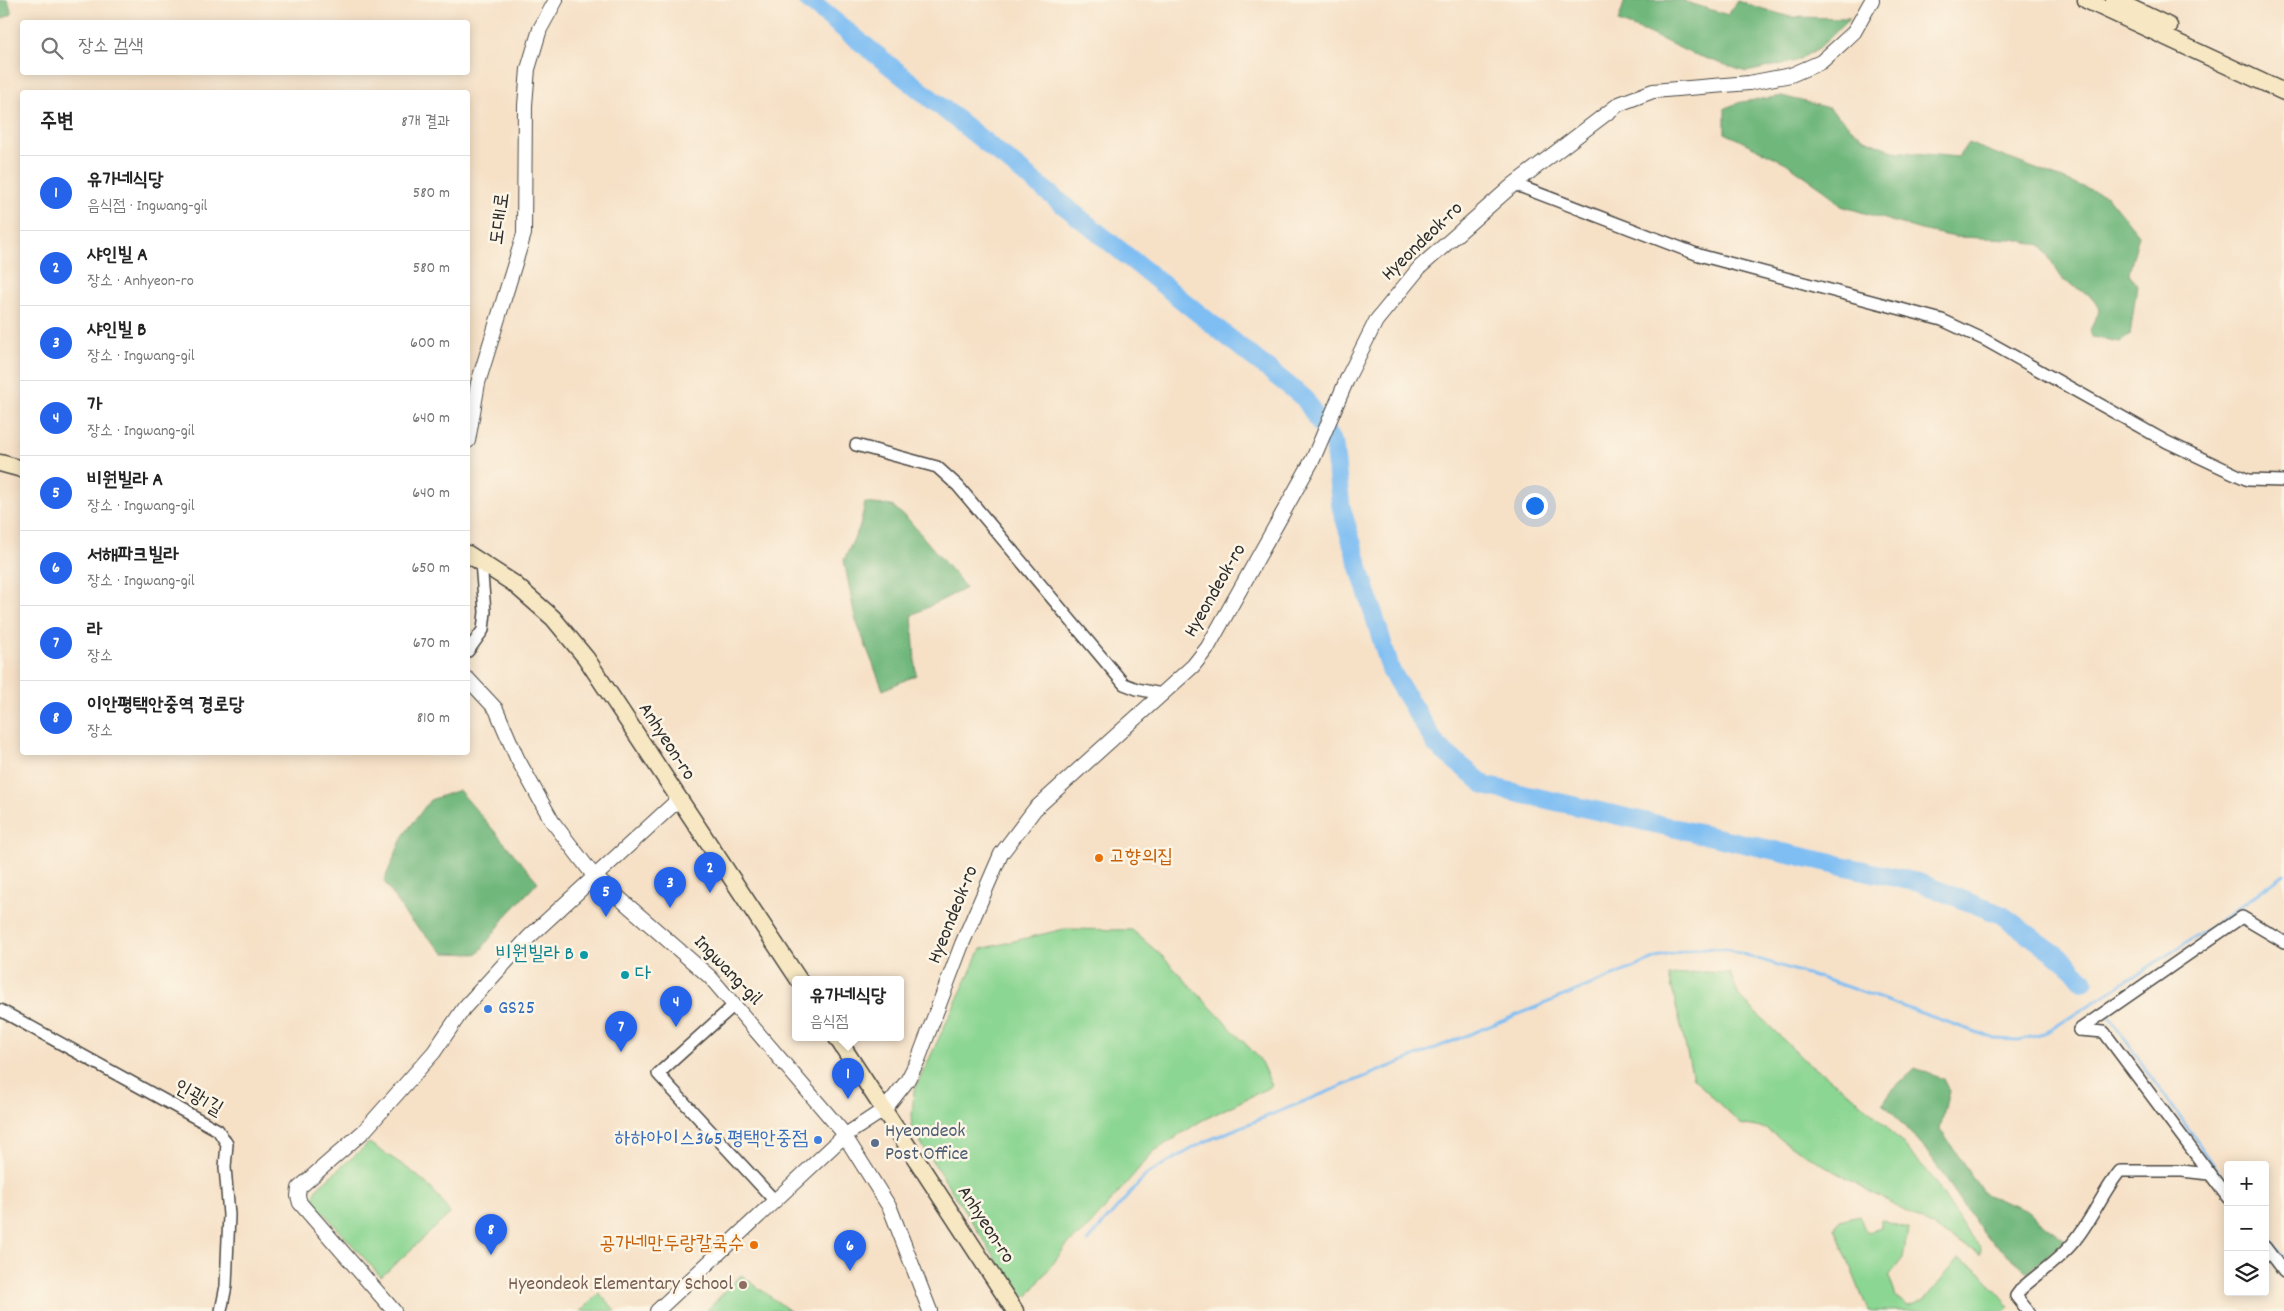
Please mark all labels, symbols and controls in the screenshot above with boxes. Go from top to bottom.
search box [20,20,470,75]
icon: search [38,34,66,62]
text: 장소 검색 [78,34,144,61]
text: 주변 [40,108,74,138]
text: 8개 결과 [401,111,450,134]
text: 유가네식당 [87,168,163,195]
text: 1 [54,182,58,205]
text: 580 m [413,182,450,205]
street label: 도대1로 [484,191,518,247]
text: 음식점 · Ingwang-gil [87,195,207,218]
street label: Hyeondeok-ro [1376,196,1470,288]
text: 샤인빌 A [87,243,148,270]
text: 2 [53,257,60,280]
text: 580 m [413,257,450,280]
text: 장소 · Anhyeon-ro [87,270,194,293]
text: 샤인빌 B [87,318,146,345]
text: 3 [52,332,60,355]
text: 600 m [410,332,450,355]
text: 장소 · Ingwang-gil [87,345,195,368]
text: 가 [87,393,102,420]
text: 4 [53,407,59,430]
text: 640 m [412,407,450,430]
text: 장소 · Ingwang-gil [87,420,195,443]
text: 비원빌라 A [87,468,163,495]
text: 5 [52,482,60,505]
text: 640 m [412,482,450,505]
your location [1522,493,1548,519]
text: 장소 · Ingwang-gil [87,495,195,518]
street label: Hyeondeok-ro [1178,539,1254,643]
text: 서해파크빌라 [87,543,179,570]
text: 6 [52,557,60,580]
text: 650 m [411,557,450,580]
text: 장소 · Ingwang-gil [87,570,195,593]
text: 라 [87,618,102,645]
text: 7 [53,632,59,655]
text: 670 m [413,632,450,655]
text: 장소 [87,645,113,668]
text: 이안평택안중역 경로당 [87,693,244,720]
street label: Anhyeon-ro [630,698,702,786]
text: 8 [53,707,59,730]
text: 810 m [417,707,450,730]
text: 장소 [87,720,113,743]
place label: 고향의집 [1109,844,1173,872]
pin: 2 [694,852,726,893]
marker: 고향의집 [1093,852,1105,864]
street label: Hyeondeok-ro [922,862,986,968]
pin: 3 [654,867,686,908]
pin: 5 [590,876,622,917]
street label: Ingwang-gil [686,929,768,1013]
place label: 비원빌라 B [496,941,574,969]
marker: 비원빌라 B [578,949,590,961]
place label: 다 [635,961,651,989]
marker: 다 [619,969,631,981]
popup [792,976,904,1041]
text: 유가네식당 [810,984,886,1011]
pin: 4 [660,986,692,1027]
place label: GS25 [498,995,535,1023]
marker: GS25 [482,1003,494,1015]
pin: 7 [605,1011,637,1052]
text: 음식점 [810,1011,848,1034]
pin: 1 [832,1058,864,1099]
street label: 인광1길 [168,1074,228,1124]
place label: Hyeondeok Post Office [885,1118,969,1169]
place label: 하하아이스365 평택안중점 [615,1126,808,1154]
marker: 하하아이스365 평택안중점 [812,1134,824,1146]
marker: Hyeondeok Post Office [869,1137,881,1149]
map controls [2224,1161,2269,1296]
button: + [2224,1161,2269,1206]
street label: Anhyeon-ro [949,1181,1021,1269]
button: − [2224,1206,2269,1251]
pin: 8 [475,1214,507,1255]
pin: 6 [834,1230,866,1271]
place label: 공가네만두랑칼국수 [599,1231,744,1259]
marker: 공가네만두랑칼국수 [748,1239,760,1251]
button: layers [2224,1251,2269,1296]
place label: Hyeondeok Elementary School [508,1271,733,1299]
marker: Hyeondeok Elementary School [737,1279,749,1291]

